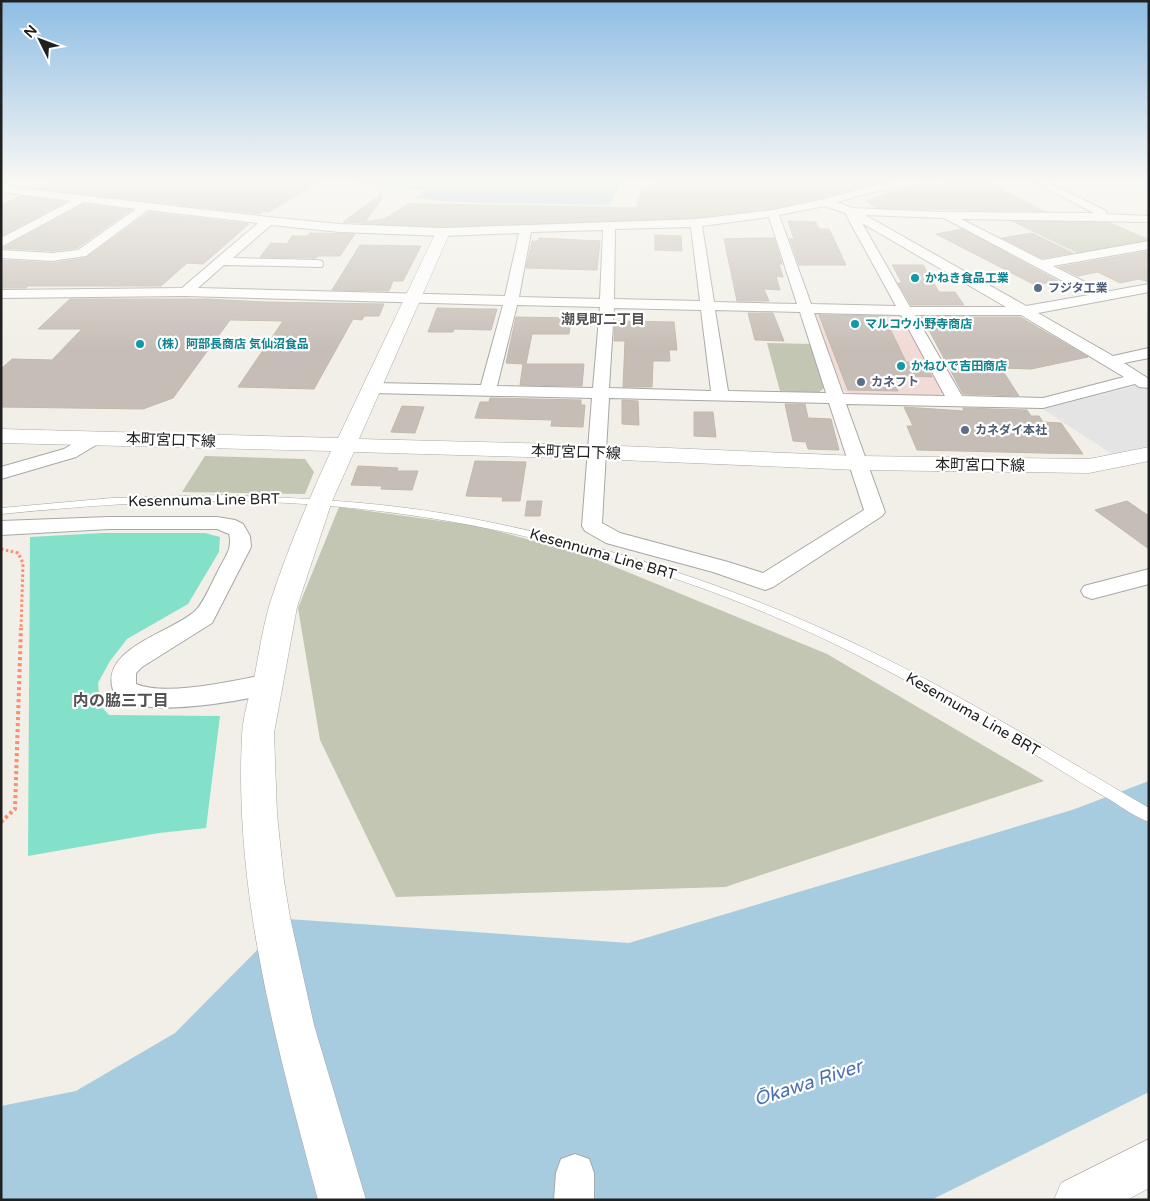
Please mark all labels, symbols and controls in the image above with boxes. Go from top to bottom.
north arrow [15,15,65,65]
text: N [21,22,41,42]
place label: かねき食品工業 [925,271,1009,285]
marker: かねき食品工業 [909,272,921,284]
place label: フジタ工業 [1048,281,1108,295]
marker: フジタ工業 [1032,282,1044,294]
district label: 潮見町二丁目 [561,311,645,328]
place label: マルコウ小野寺商店 [865,317,972,331]
marker: マルコウ小野寺商店 [849,318,861,330]
place label: （株）阿部長商店 気仙沼食品 [150,337,309,351]
marker: （株）阿部長商店 気仙沼食品 [134,338,146,350]
place label: かねひで吉田商店 [911,359,1007,373]
marker: かねひで吉田商店 [895,360,907,372]
place label: カネフト [871,375,919,389]
marker: カネフト [855,376,867,388]
place label: カネダイ本社 [975,423,1047,437]
marker: カネダイ本社 [959,424,971,436]
street label: 本町宮口下線 [126,429,216,451]
street label: 本町宮口下線 [531,441,621,463]
street label: 本町宮口下線 [935,455,1025,475]
street label: Kesennuma Line BRT [128,490,280,510]
street label: Kesennuma Line BRT [528,524,678,584]
street label: Kesennuma Line BRT [903,668,1043,760]
district label: 内の脇三丁目 [73,691,169,711]
water label: Ōkawa River [751,1054,868,1111]

